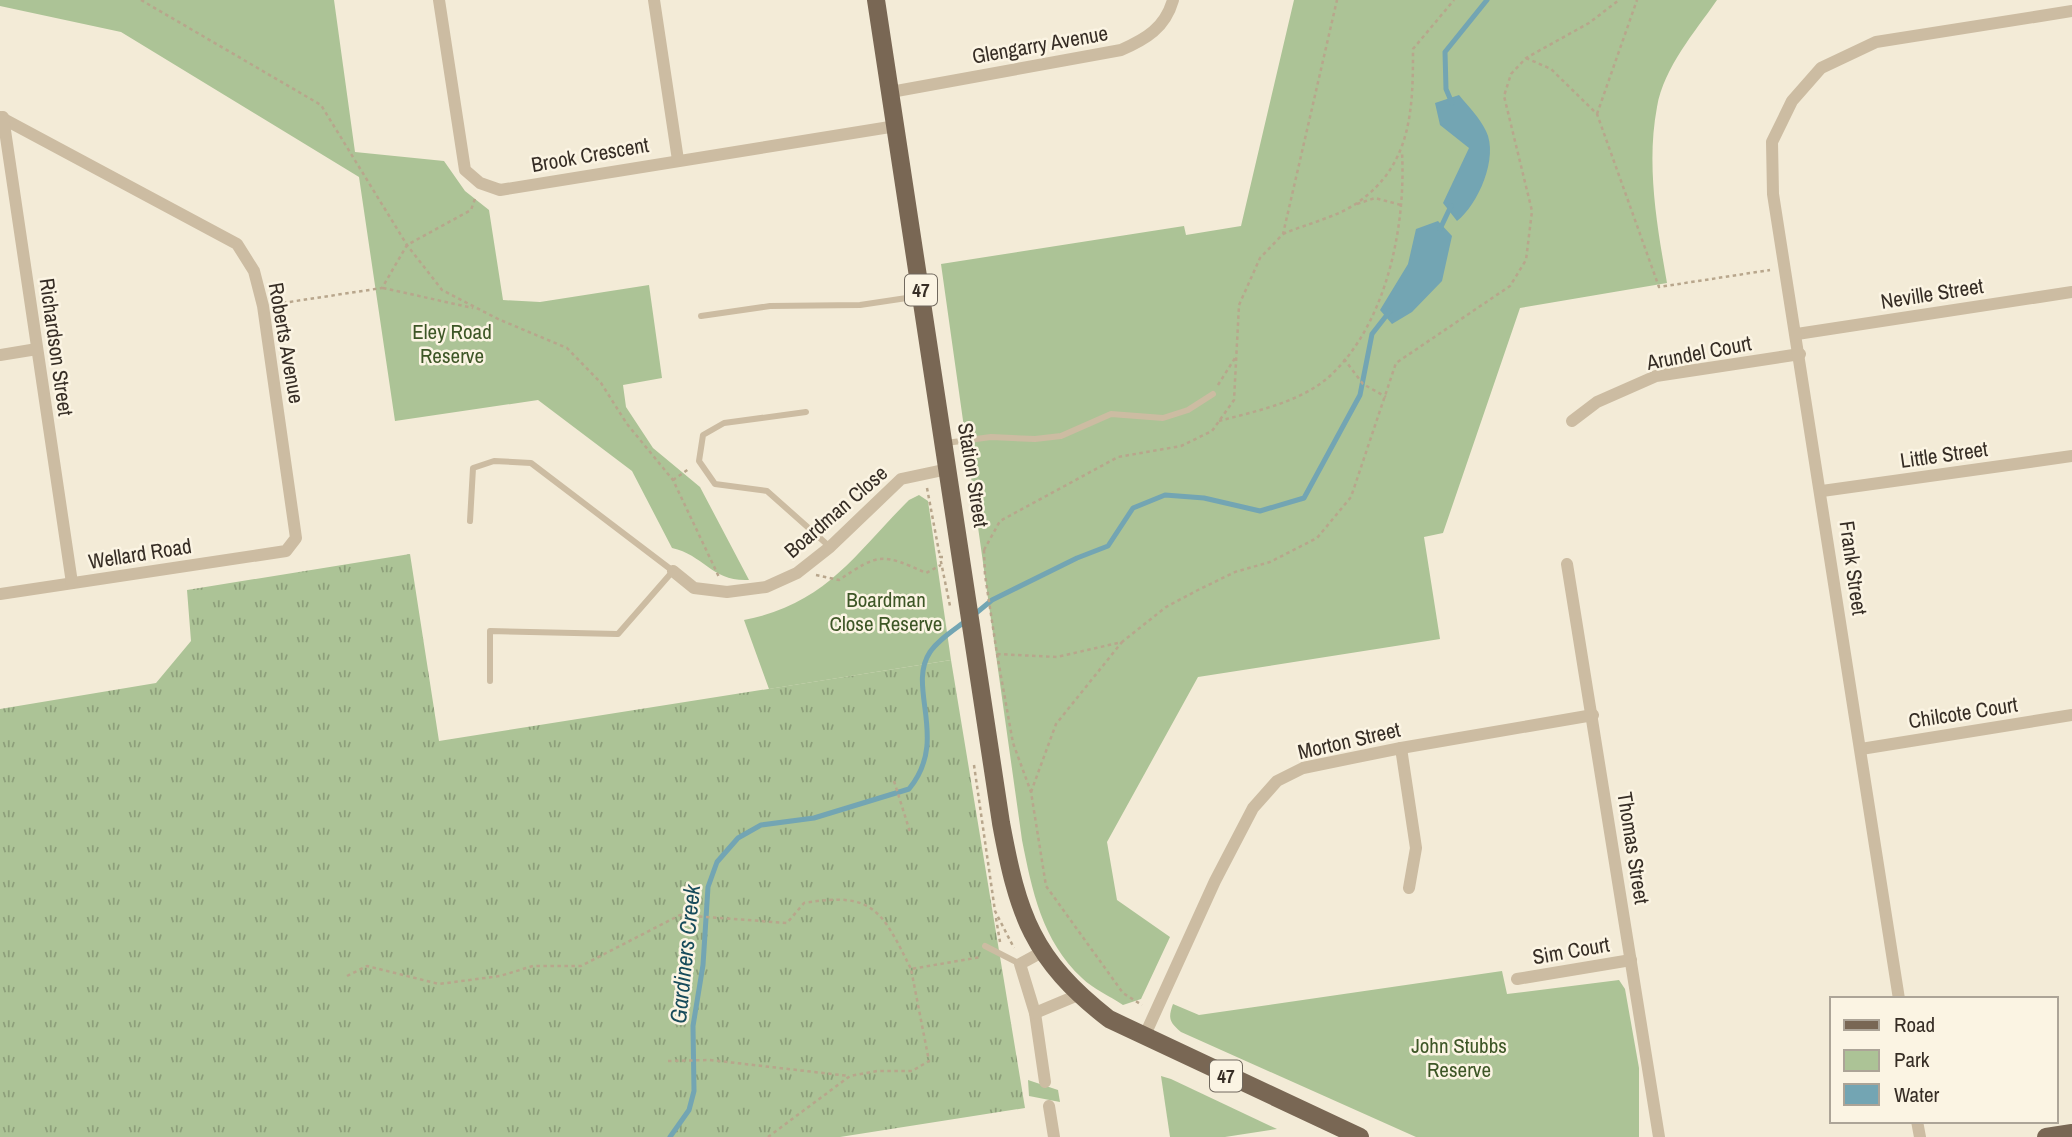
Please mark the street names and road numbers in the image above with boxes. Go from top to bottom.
street label: Glengarry Avenue [970,18,1110,71]
street label: Brook Crescent [529,130,651,179]
street label: Neville Street [1879,271,1985,316]
road number: 47 [905,274,937,306]
street label: Richardson Street [32,276,81,418]
street label: Roberts Avenue [262,280,311,406]
street label: Arundel Court [1643,328,1754,377]
street label: Station Street [951,421,996,529]
street label: Little Street [1898,434,1990,475]
street label: Boardman Close [778,459,894,565]
street label: Frank Street [1833,519,1874,617]
street label: Wellard Road [86,531,194,576]
street label: Chilcote Court [1906,690,2020,735]
street label: Morton Street [1295,715,1403,766]
street label: Thomas Street [1610,790,1657,906]
street label: Sim Court [1530,929,1612,972]
road number: 47 [1210,1060,1242,1092]

